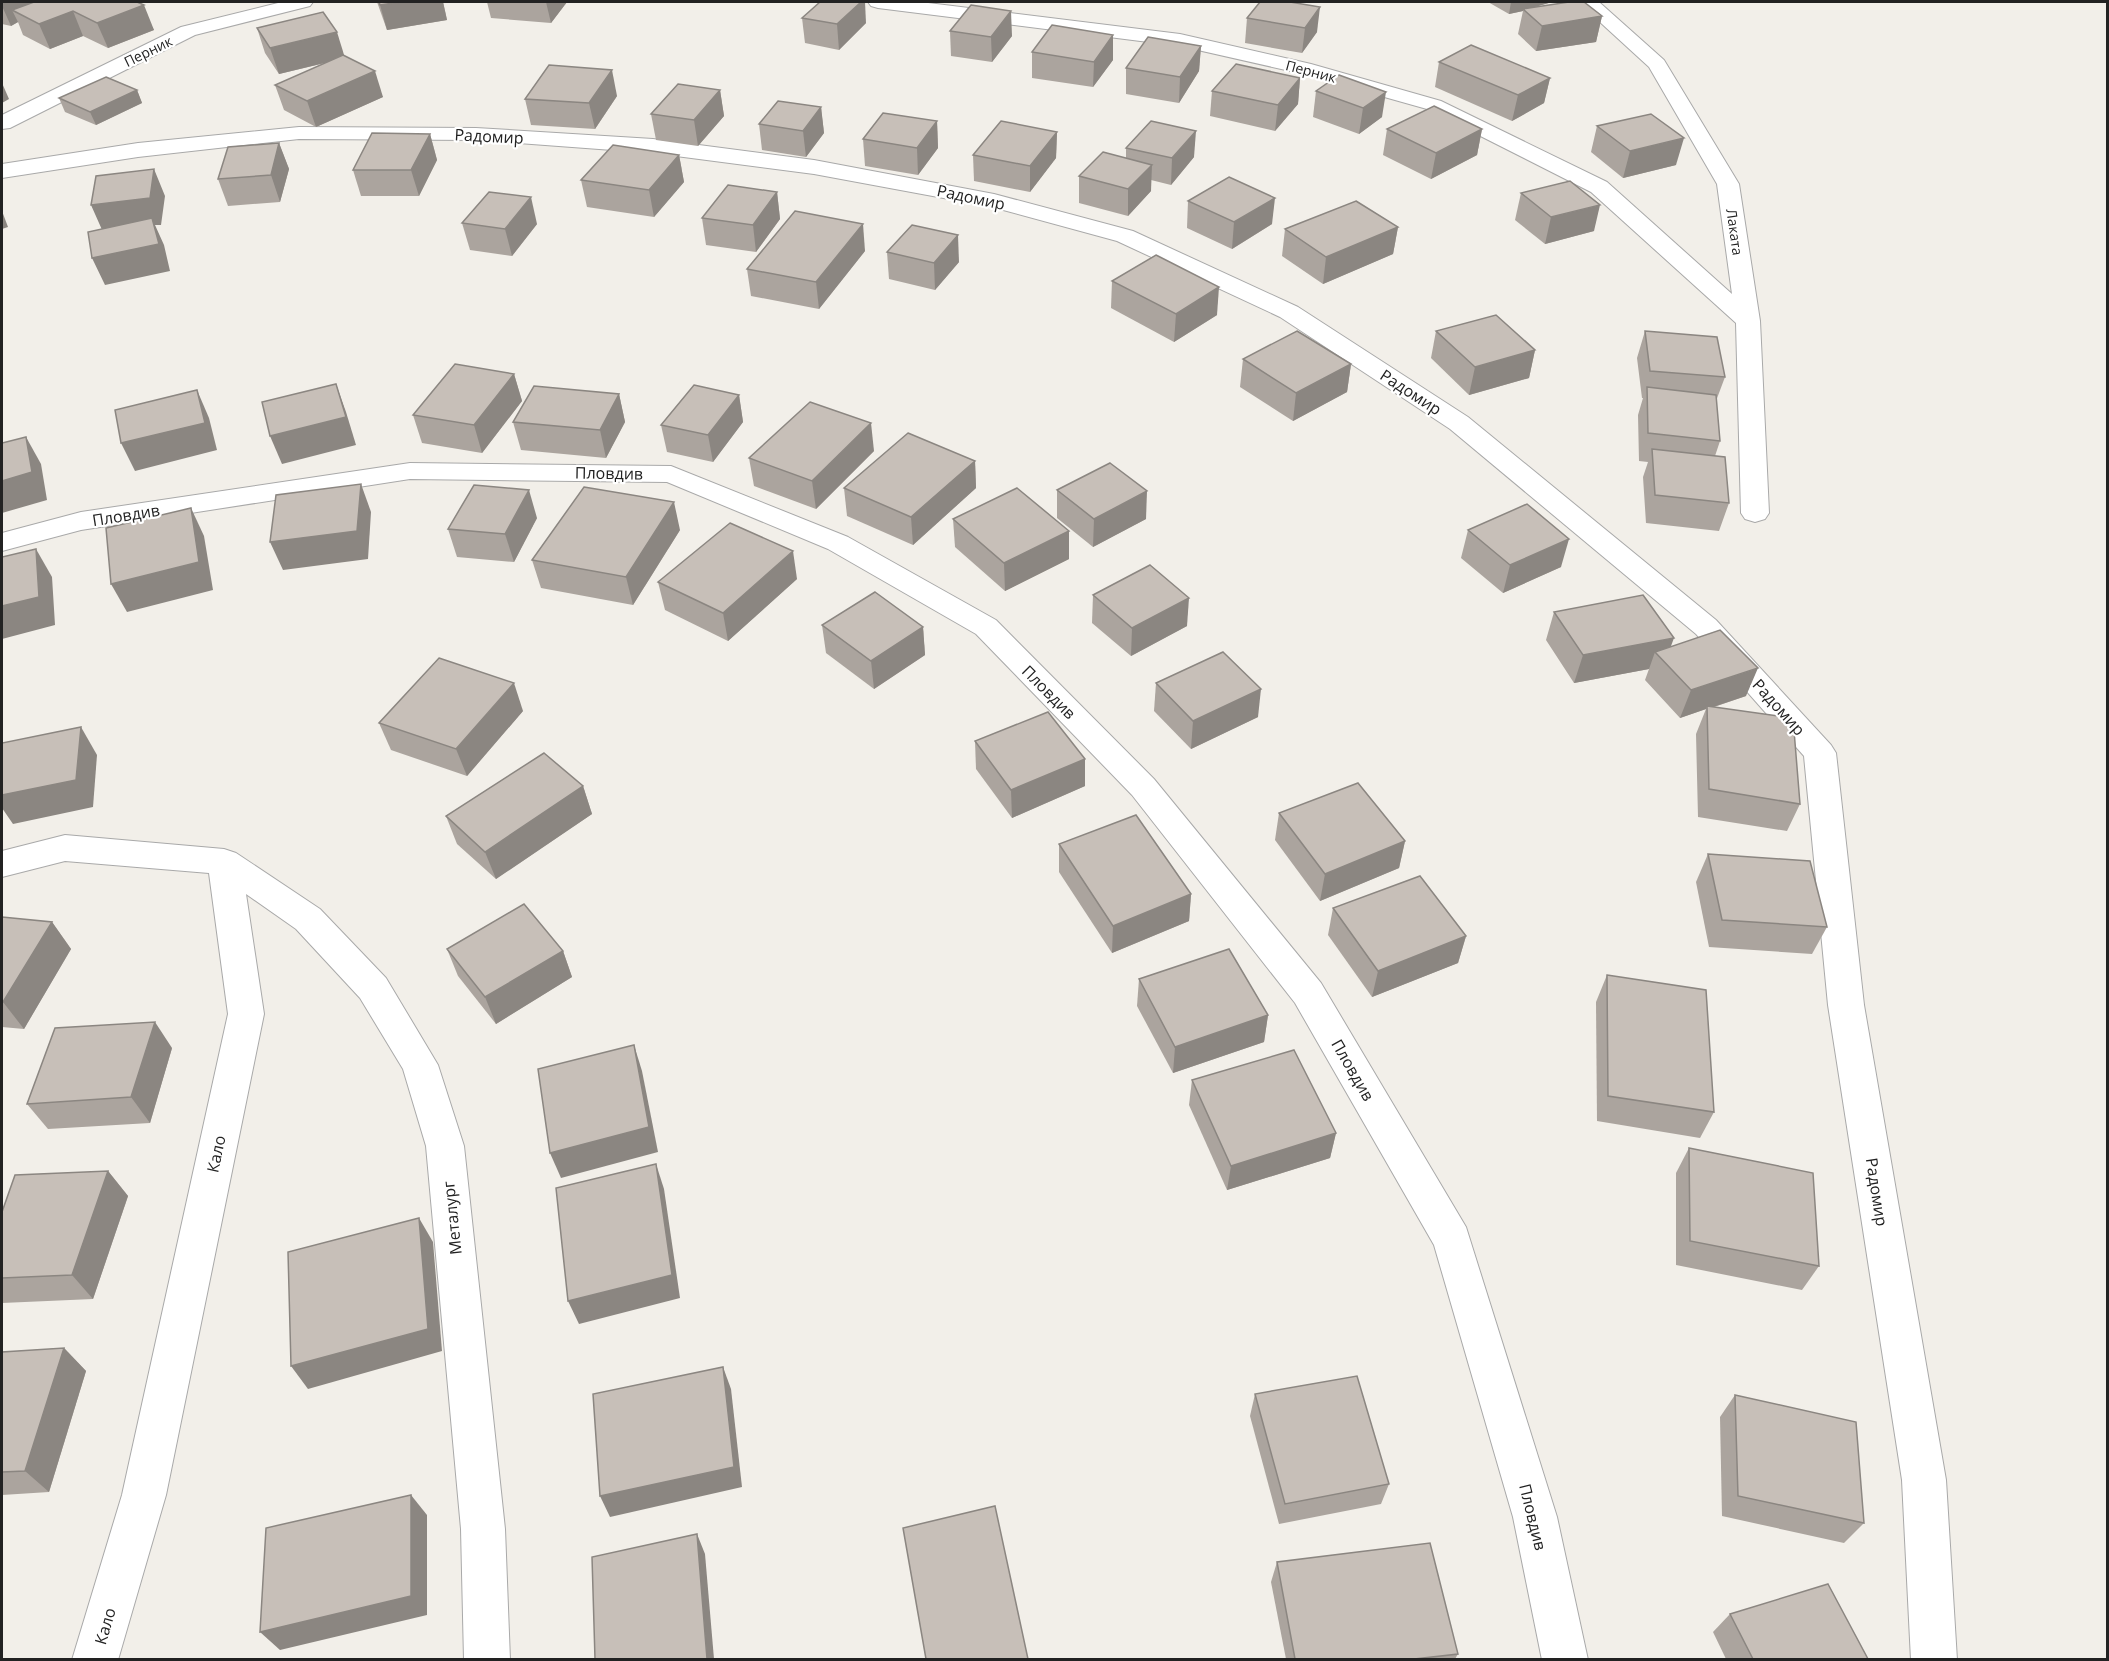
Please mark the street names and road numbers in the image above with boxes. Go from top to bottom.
street label: Перник [121,31,176,71]
street label: Перник [1284,55,1339,87]
street label: Радомир [454,123,524,149]
street label: Радомир [935,179,1007,215]
street label: Лаката [1722,207,1748,257]
street label: Радомир [1376,364,1446,420]
street label: Пловдив [575,461,643,485]
street label: Пловдив [91,499,161,531]
street label: Пловдив [1017,660,1081,724]
street label: Радомир [1748,674,1810,740]
street label: Пловдив [1326,1035,1380,1105]
street label: Кало [201,1133,231,1175]
street label: Радомир [1861,1156,1893,1228]
street label: Металург [437,1180,467,1256]
street label: Пловдив [1514,1481,1552,1553]
street label: Кало [89,1605,121,1647]

